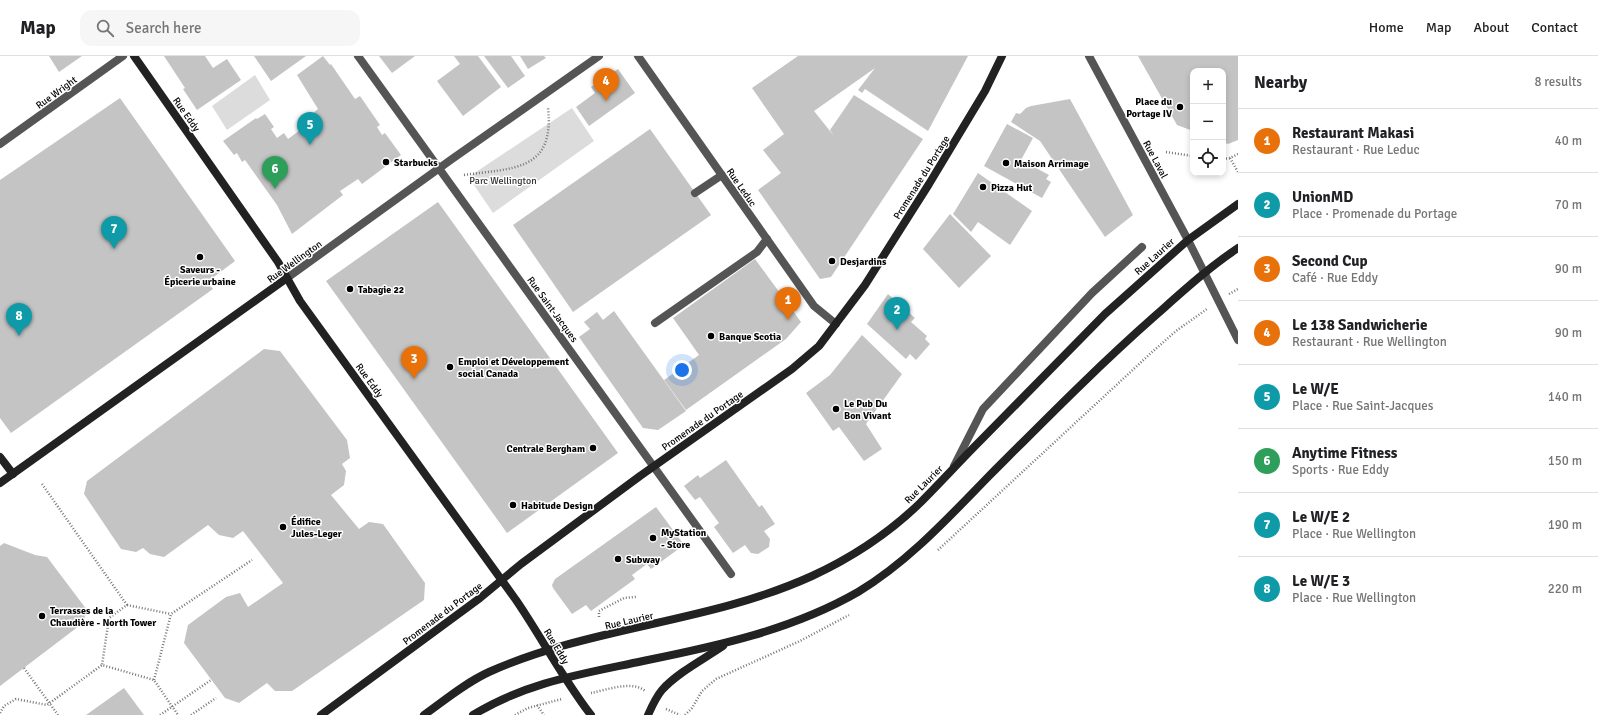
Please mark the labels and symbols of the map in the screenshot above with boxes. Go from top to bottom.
pin: 4 [593,68,619,101]
street label: Rue Wright [34,74,80,112]
street label: Rue Eddy [170,95,203,134]
place label: Place du Portage IV [1126,96,1173,120]
marker: Place du Portage IV [1175,102,1185,112]
pin: 5 [297,112,323,145]
street label: Promenade du Portage [891,133,952,222]
street label: Rue Laval [1140,139,1170,180]
pin: 6 [262,156,288,189]
marker: Starbucks [381,157,391,167]
place label: Starbucks [394,157,438,169]
marker: Maison Arrimage [1001,158,1011,168]
place label: Maison Arrimage [1014,158,1089,170]
street label: Rue Leduc [724,166,759,209]
park label: Parc Wellington [469,175,537,187]
marker: Pizza Hut [978,182,988,192]
place label: Pizza Hut [991,182,1033,194]
pin: 7 [101,216,127,249]
street label: Rue Laurier [1132,236,1177,278]
street label: Rue Wellington [265,238,324,286]
marker: Saveurs - Épicerie urbaine [195,252,205,262]
marker: Desjardins [827,256,837,266]
place label: Desjardins [840,256,887,268]
place label: Saveurs - Épicerie urbaine [164,264,236,288]
street label: Rue Saint-Jacques [524,274,580,345]
marker: Tabagie 22 [345,284,355,294]
place label: Tabagie 22 [358,284,404,296]
pin: 1 [775,287,801,320]
pin: 2 [884,297,910,330]
pin: 8 [6,303,32,336]
marker: Banque Scotia [706,331,716,341]
place label: Banque Scotia [719,331,781,343]
pin: 3 [401,346,427,379]
place label: Emploi et Développement social Canada [458,356,569,380]
your location [672,360,692,380]
street label: Rue Eddy [353,361,386,400]
marker: Emploi et Développement social Canada [445,362,455,372]
street label: Promenade du Portage [660,388,746,453]
place label: Le Pub Du Bon Vivant [844,398,891,422]
marker: Le Pub Du Bon Vivant [831,404,841,414]
place label: Centrale Bergham [507,443,585,455]
marker: Centrale Bergham [588,443,598,453]
street label: Rue Laurier [902,463,946,506]
marker: Habitude Design [508,500,518,510]
place label: Habitude Design [521,500,594,512]
place label: Édifice Jules-Leger [291,515,342,540]
marker: Édifice Jules-Leger [278,522,288,532]
place label: MyStation - Store [661,527,707,551]
marker: MyStation - Store [648,533,658,543]
marker: Subway [613,554,623,564]
place label: Subway [626,554,660,566]
street label: Promenade du Portage [400,580,485,648]
place label: Terrasses de la Chaudière - North Tower [50,605,156,629]
street label: Rue Laurier [604,610,655,632]
marker: Terrasses de la Chaudière - North Tower [37,611,47,621]
street label: Rue Eddy [541,627,572,667]

